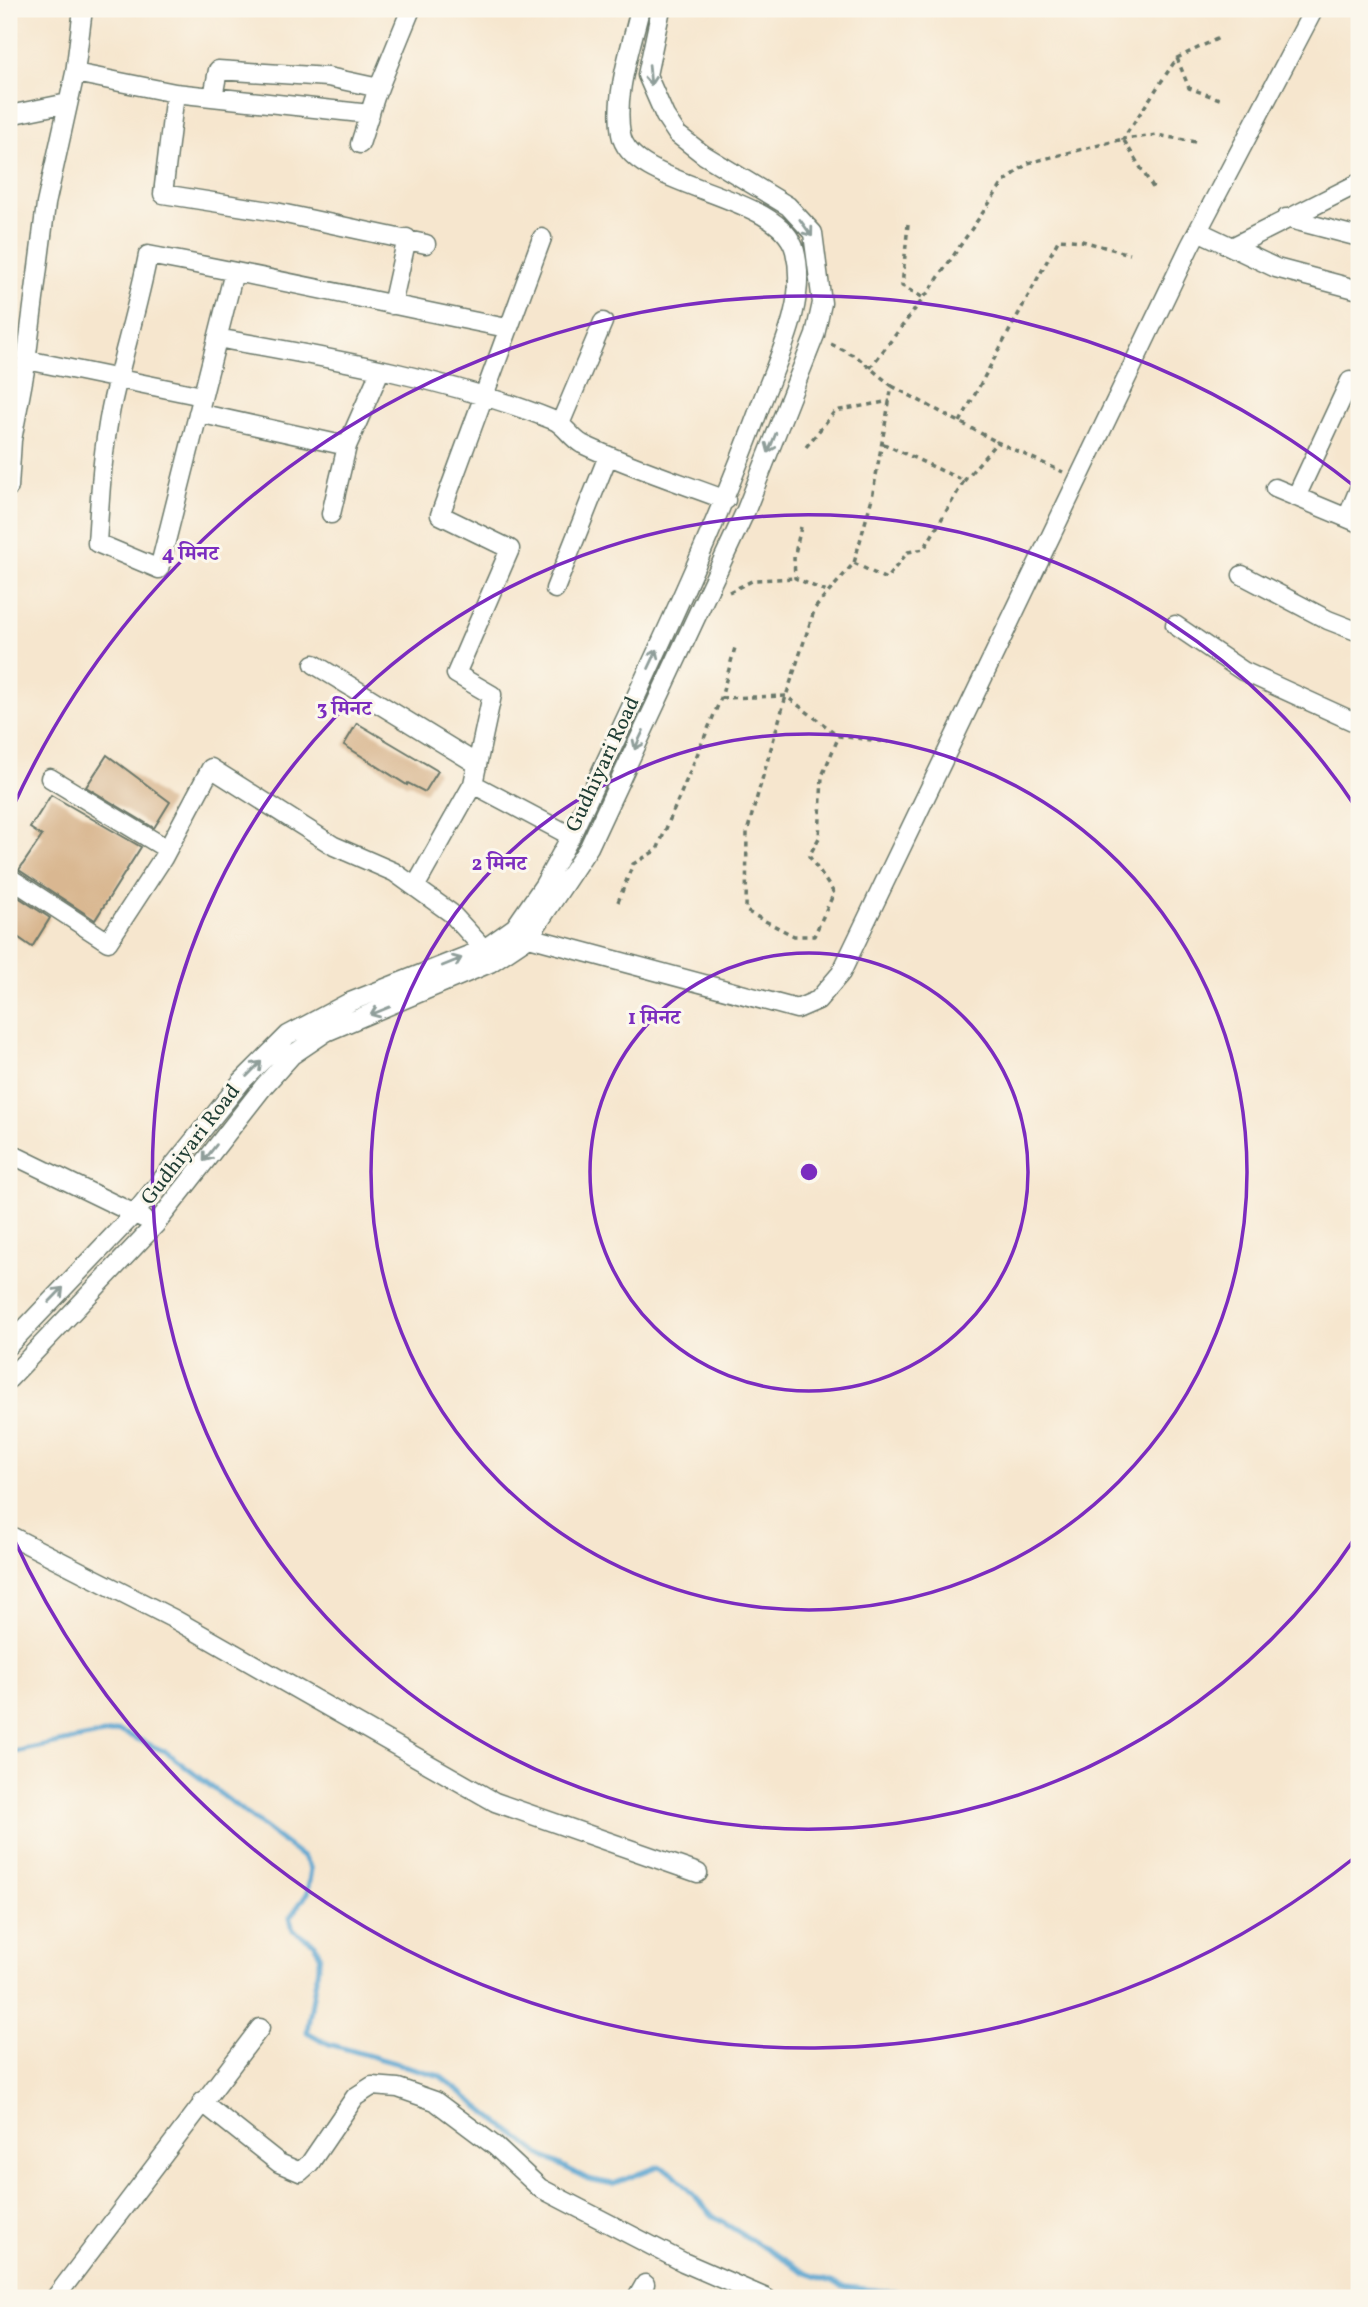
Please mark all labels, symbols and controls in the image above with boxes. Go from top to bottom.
one-way arrow [644,63,657,86]
one-way arrow [798,218,813,237]
one-way arrow [764,432,777,454]
text: 4 मिनट [162,540,220,569]
one-way arrow [646,649,660,670]
street label: Gudhiyari Road [559,692,647,837]
text: 3 मिनट [317,695,373,724]
one-way arrow [631,729,645,750]
text: 2 मिनट [472,850,528,879]
one-way arrow [440,955,462,968]
text: 1 मिनट [628,1004,682,1033]
one-way arrow [370,1005,392,1018]
one-way arrow [245,1060,262,1077]
street label: Gudhiyari Road [135,1078,248,1212]
one-way arrow [203,1144,218,1162]
centre of rings [797,1160,821,1184]
one-way arrow [47,1287,64,1304]

